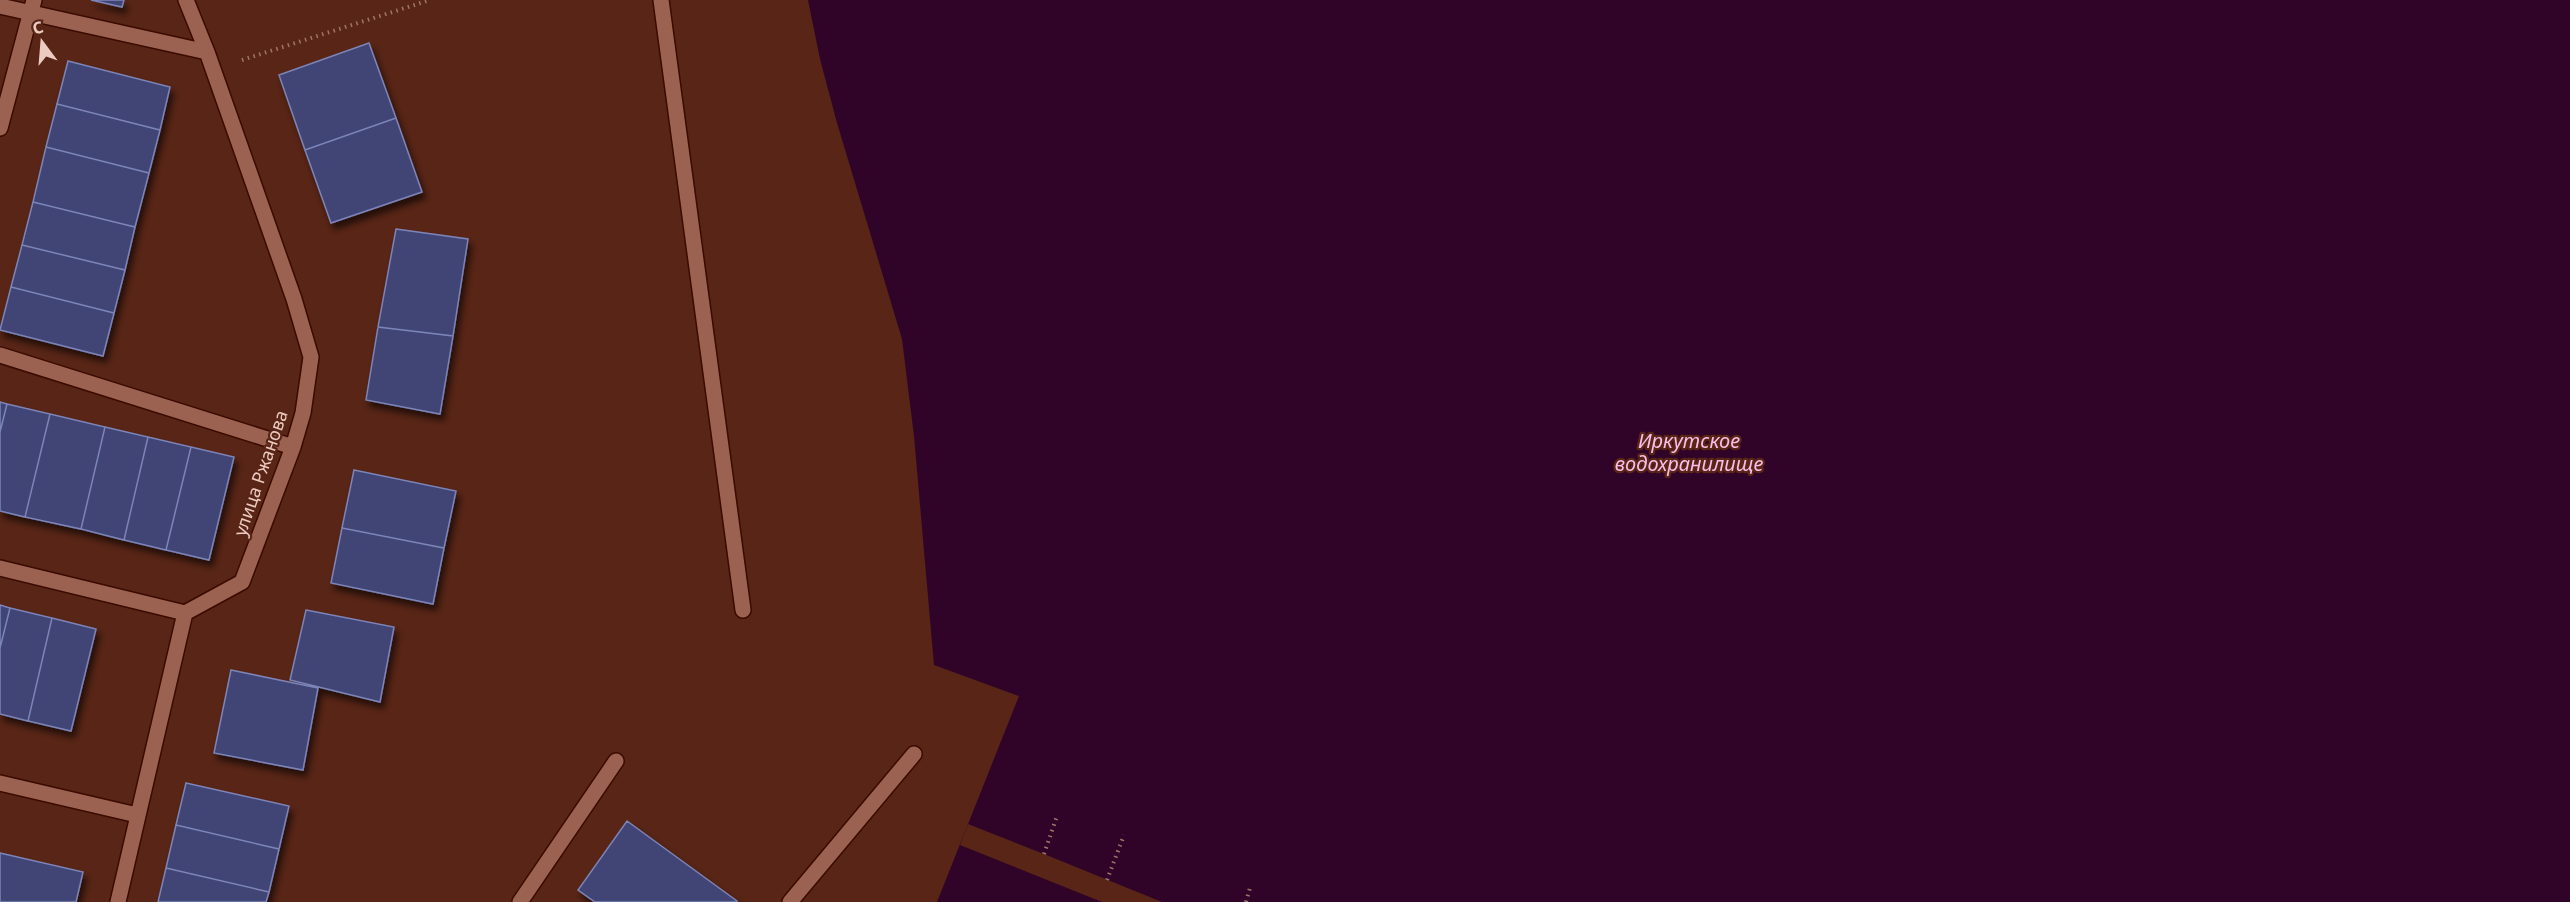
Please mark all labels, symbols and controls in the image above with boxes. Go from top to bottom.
north arrow [12,12,72,72]
text: С [30,16,46,40]
street label: улица Ржанова [227,407,293,539]
water label: Иркутское водохранилище [1615,427,1763,477]

